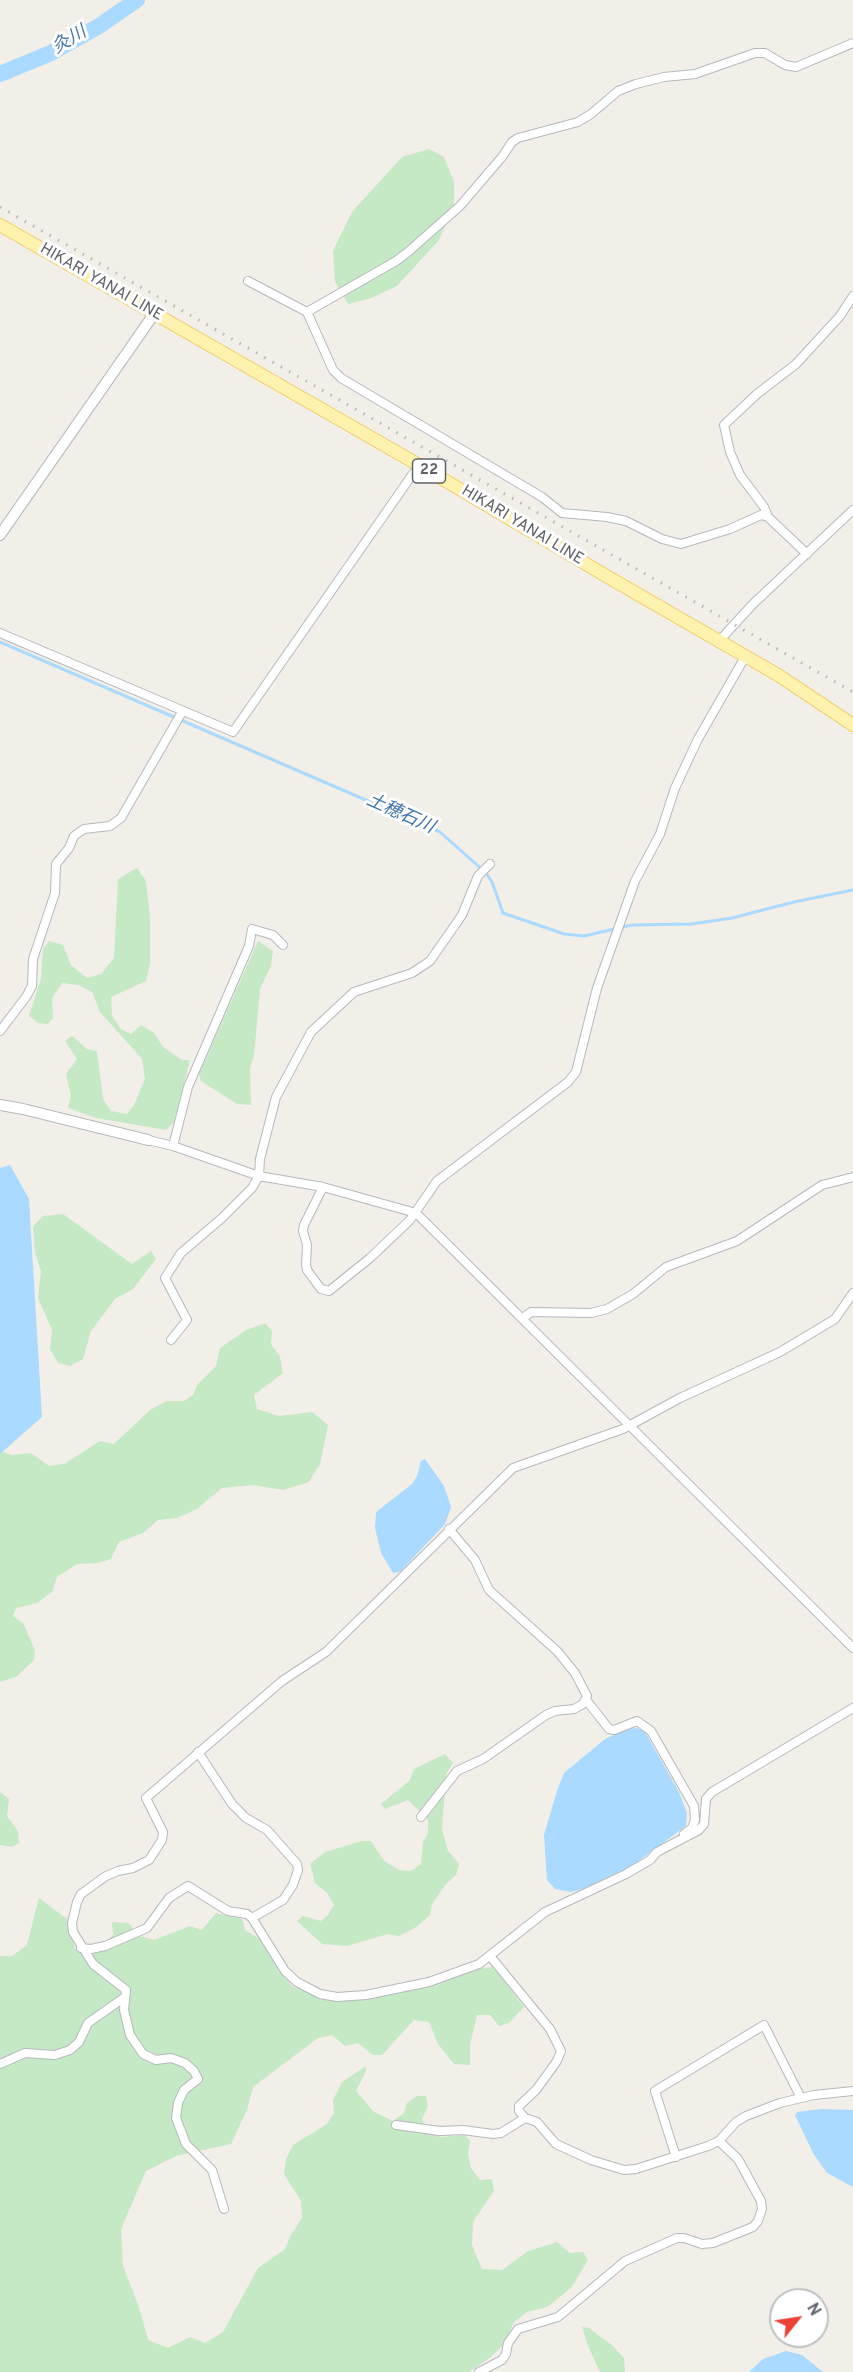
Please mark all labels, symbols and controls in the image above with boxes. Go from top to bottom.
water label: 灸川 [49,22,91,60]
street label: HIKARI YANAI LINE [36,240,166,326]
road number: 22 [412,459,446,483]
street label: HIKARI YANAI LINE [457,482,587,570]
water label: 土穂石川 [363,790,437,840]
north arrow [769,2288,829,2348]
text: N [801,2300,824,2320]

